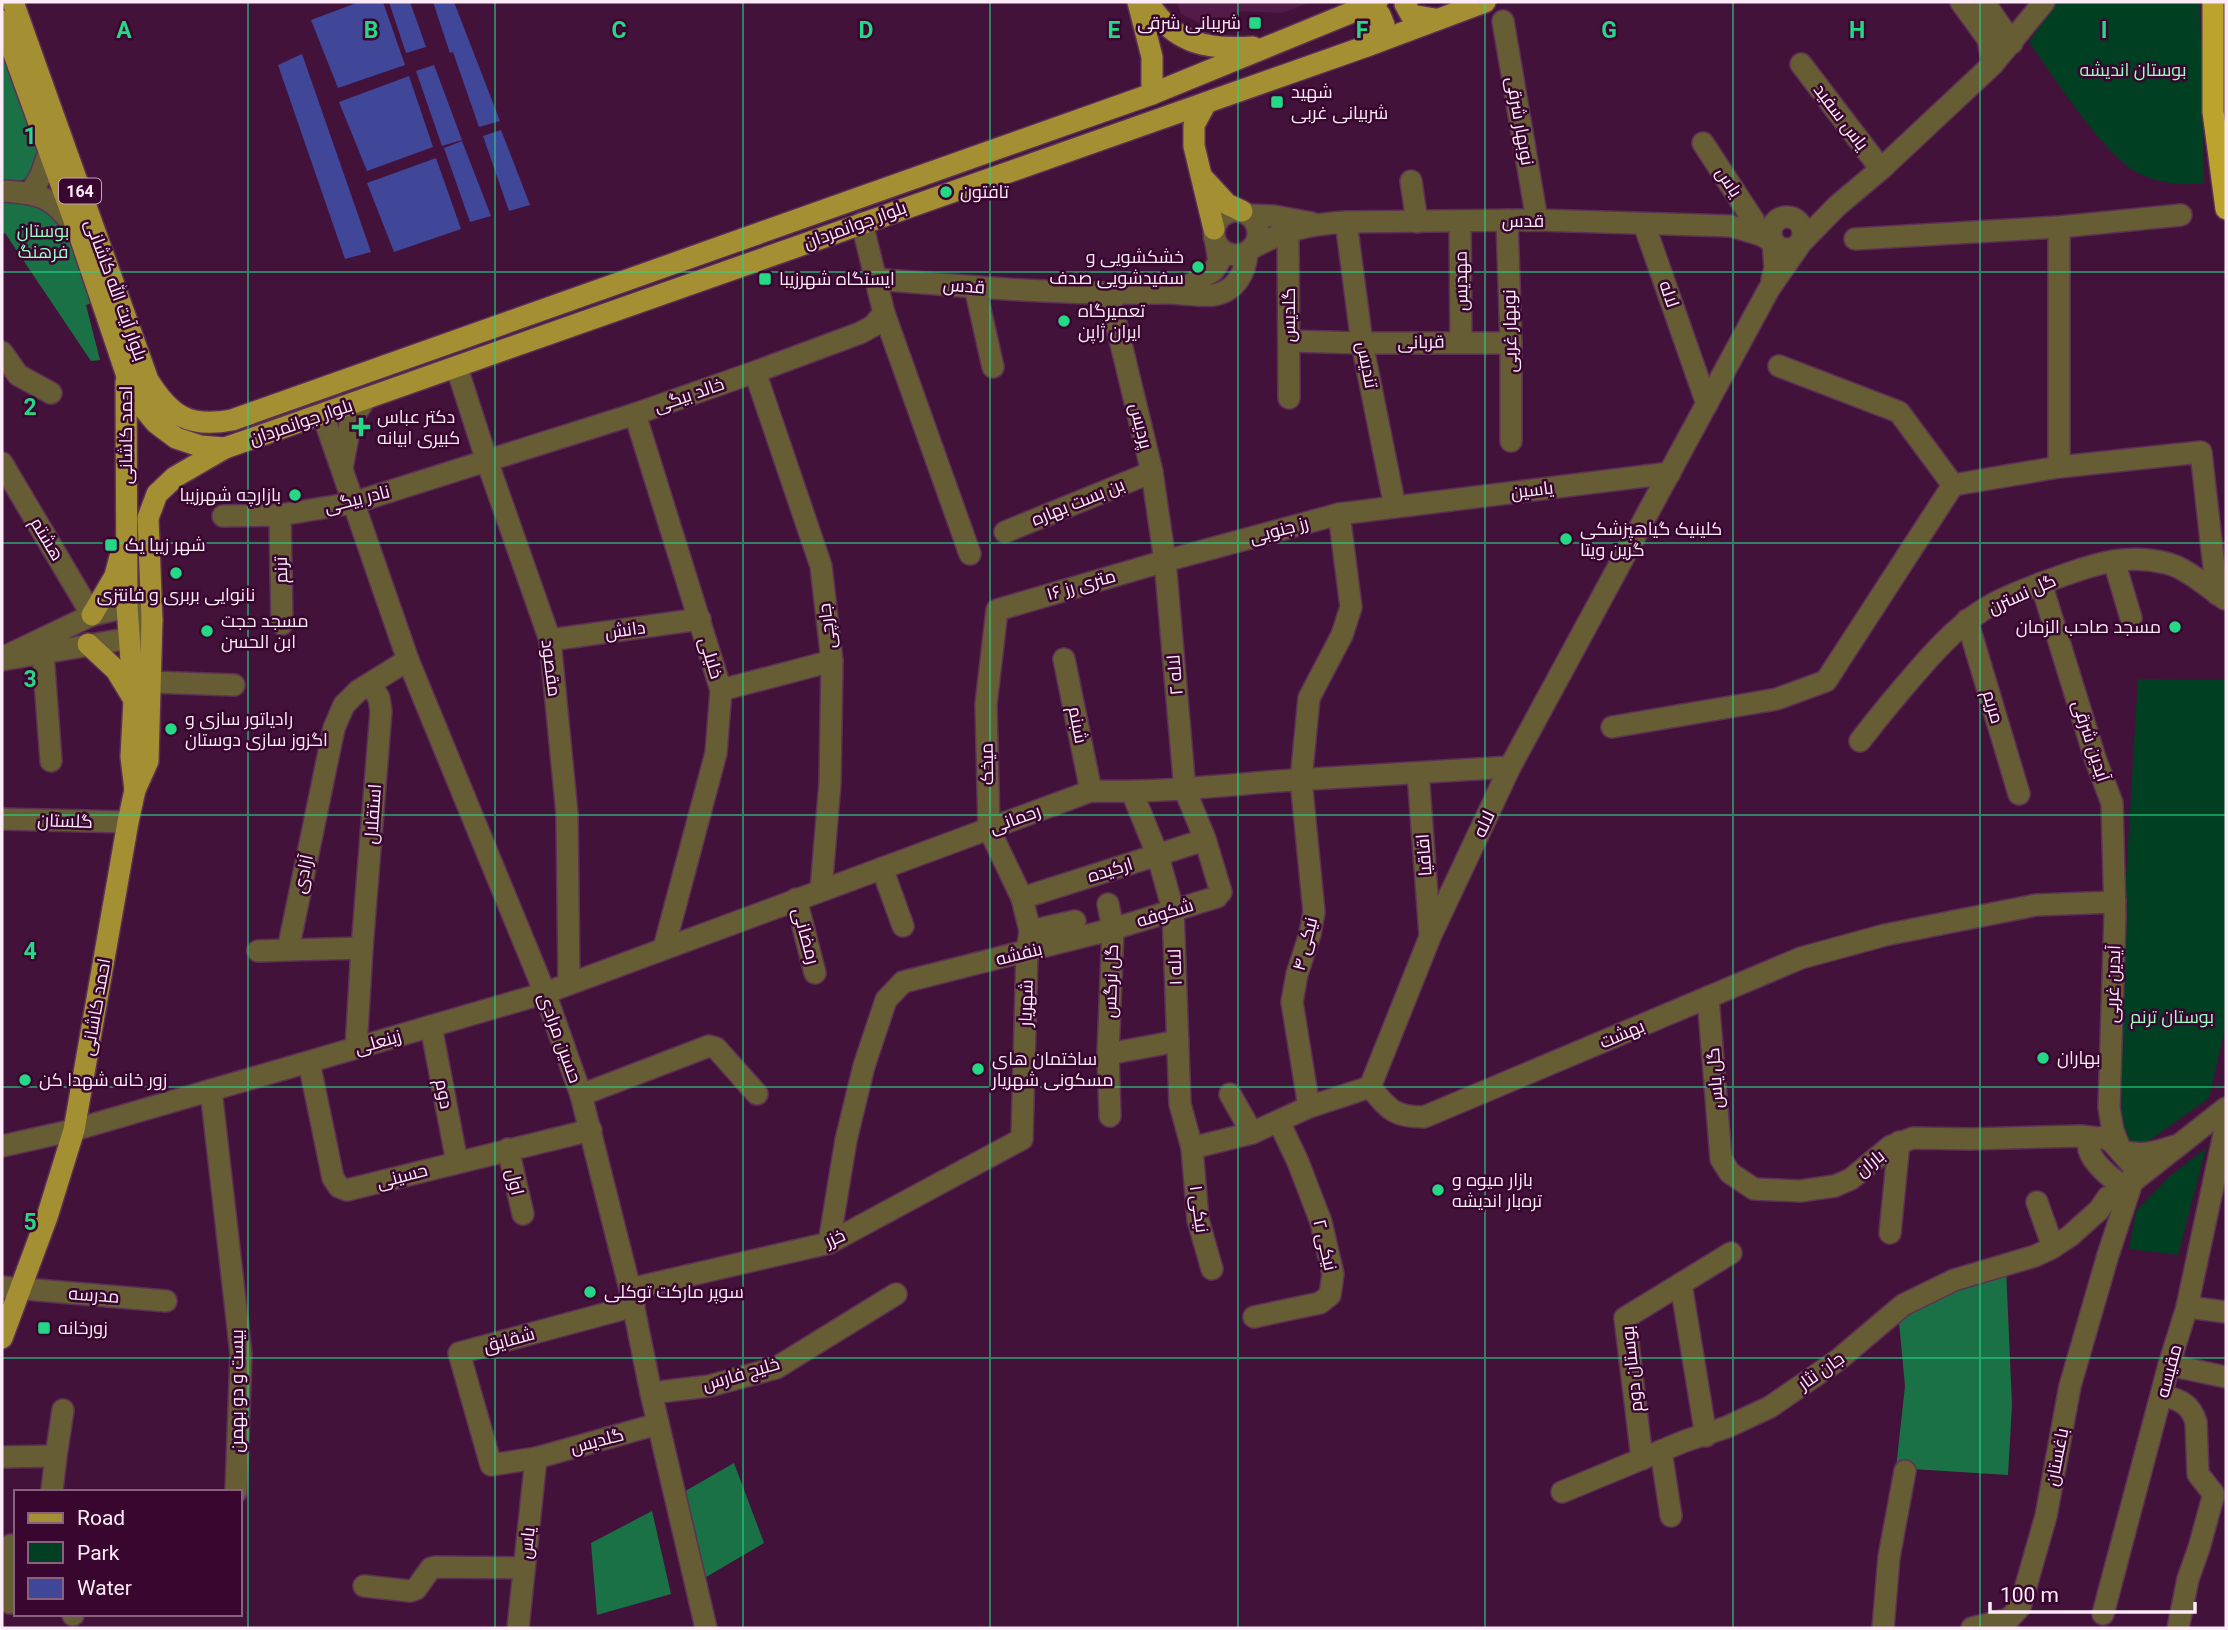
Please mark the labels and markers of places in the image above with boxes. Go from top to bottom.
place label: شریبانی شرقی [1137,12,1241,34]
marker: شریبانی شرقی [1247,15,1263,31]
place label: شهید شربیانی غربی [1291,81,1388,124]
marker: شهید شربیانی غربی [1269,94,1285,110]
place label: تافتون [960,181,1009,203]
marker: تافتون [938,184,954,200]
place label: خشکشویی و سفیدشویی صدف [1049,246,1184,289]
marker: خشکشویی و سفیدشویی صدف [1190,259,1206,275]
place label: ایستگاه شهرزیبا [779,268,895,290]
marker: ایستگاه شهرزیبا [757,271,773,287]
place label: تعمیرگاه ایران ژاپن [1078,300,1145,344]
marker: تعمیرگاه ایران ژاپن [1056,313,1072,329]
place label: دکتر عباس کبیری ابیانه [377,406,460,449]
marker: دکتر عباس کبیری ابیانه [351,417,371,437]
place label: بازارچه شهرزیبا [179,484,281,507]
marker: بازارچه شهرزیبا [287,487,303,503]
place label: کلینیک گیاهپزشکی گرین ویتا [1580,518,1722,561]
marker: کلینیک گیاهپزشکی گرین ویتا [1558,531,1574,547]
place label: شهر زیبا یک [125,534,206,556]
marker: شهر زیبا یک [103,537,119,553]
marker: نانوایی بربری و فانتزی [168,565,184,581]
place label: نانوایی بربری و فانتزی [97,584,255,606]
place label: مسجد حجت ابن الحسن [221,610,309,653]
place label: مسجد صاحب الزمان [2016,616,2161,638]
marker: مسجد صاحب الزمان [2167,619,2183,635]
marker: مسجد حجت ابن الحسن [199,623,215,639]
place label: رادیاتور سازی و اگزوز سازی دوستان [185,708,328,751]
marker: رادیاتور سازی و اگزوز سازی دوستان [163,721,179,737]
place label: بهاران [2057,1047,2101,1069]
place label: ساختمان های مسکونی شهریار [991,1048,1113,1091]
marker: بهاران [2035,1050,2051,1066]
marker: ساختمان های مسکونی شهریار [970,1061,986,1077]
place label: زور خانه شهدا کن [39,1069,167,1091]
marker: زور خانه شهدا کن [17,1072,33,1088]
place label: بازار میوه و تره‌بار اندیشه [1452,1169,1542,1212]
marker: بازار میوه و تره‌بار اندیشه [1430,1182,1446,1198]
place label: سوپر مارکت توکلی [604,1281,744,1304]
marker: سوپر مارکت توکلی [582,1284,598,1300]
place label: زورخانه [58,1317,108,1339]
marker: زورخانه [36,1320,52,1336]

